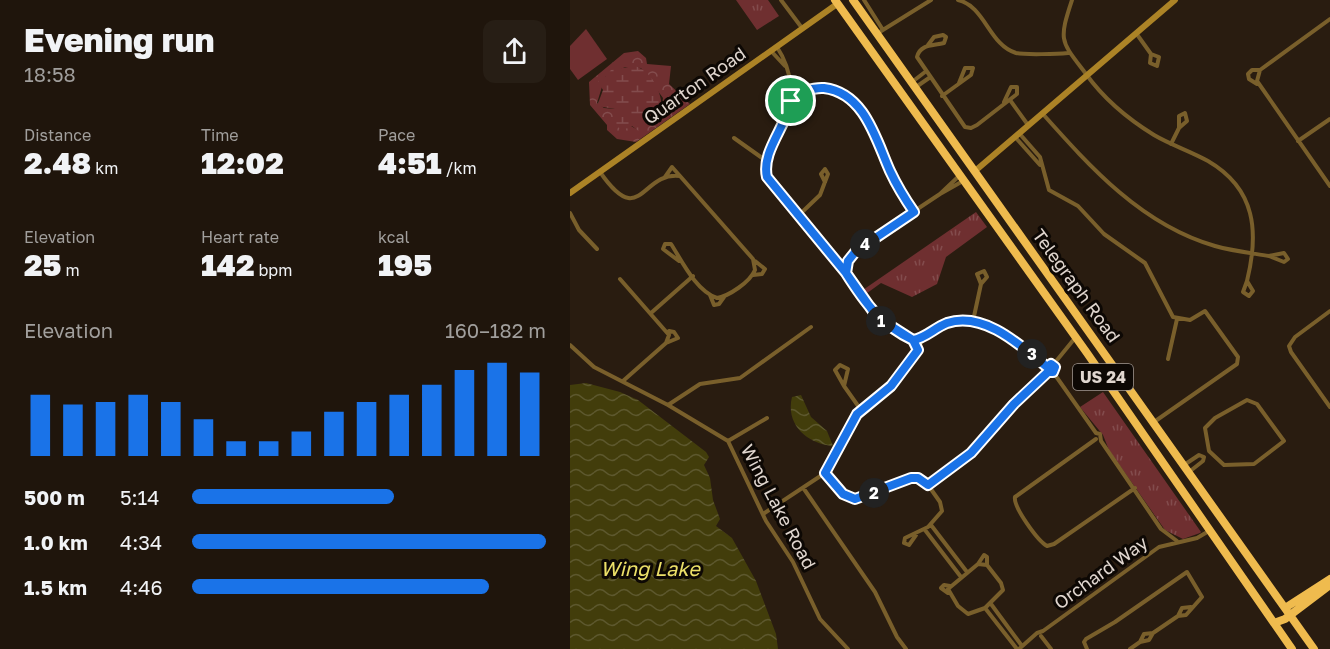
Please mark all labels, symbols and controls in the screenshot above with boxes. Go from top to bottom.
text: Evening run [24,20,215,59]
button: share [483,20,546,83]
street label: Quarton Road [639,42,750,128]
text: 18:58 [24,62,76,86]
pin [765,75,816,126]
icon: arrive [774,84,807,117]
text: Distance [24,125,91,145]
text: Time [201,125,239,145]
text: Pace [378,125,415,145]
text: 2.48 [24,145,91,181]
text: 12:02 [201,145,284,181]
text: 4:51 [378,145,442,181]
text: km [91,158,118,178]
text: /km [442,158,477,178]
street label: Telegraph Road [1028,224,1125,346]
text: Elevation [24,227,95,247]
text: Heart rate [201,227,279,247]
text: kcal [378,227,410,247]
pin: 4 [850,229,880,259]
text: 4 [860,234,870,254]
text: 25 [24,247,62,283]
text: 142 [201,247,255,283]
text: 195 [378,247,432,283]
text: m [62,260,80,280]
text: bpm [255,260,292,280]
pin: 1 [866,306,896,336]
text: 1 [877,311,885,331]
text: Elevation [24,318,113,342]
text: 160–182 m [445,318,546,342]
pin: 3 [1017,339,1047,369]
text: 3 [1027,344,1037,364]
road number: US 24 [1073,364,1133,390]
street label: Wing Lake Road [737,440,821,573]
pin: 2 [859,478,889,508]
text: 2 [869,483,879,503]
text: 500 m [24,485,85,509]
text: 5:14 [120,485,160,509]
text: 1.0 km [24,530,88,554]
text: 4:34 [120,530,162,554]
street label: Orchard Way [1049,531,1151,613]
water label: Wing Lake [600,556,701,581]
text: 1.5 km [24,575,87,599]
text: 4:46 [120,575,163,599]

